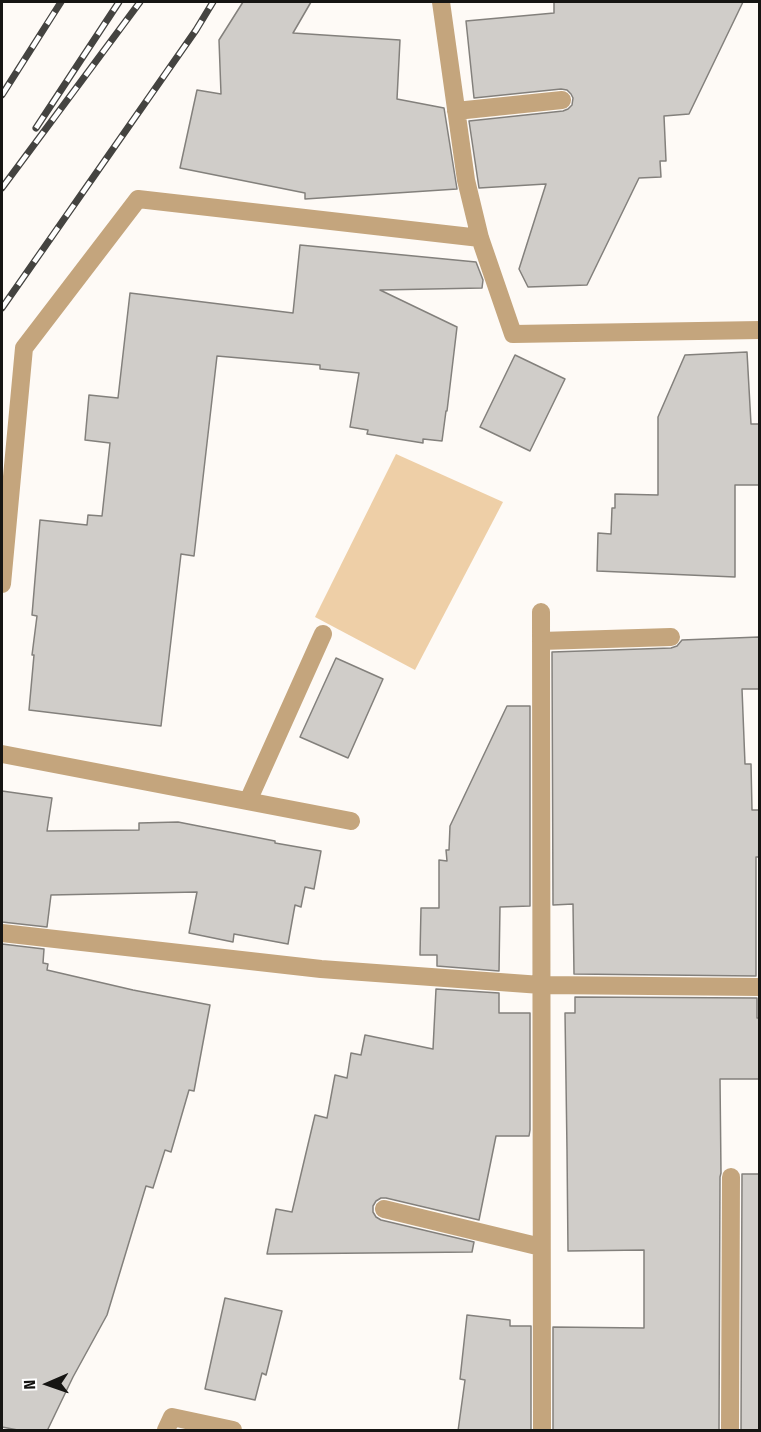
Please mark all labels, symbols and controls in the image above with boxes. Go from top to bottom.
north arrow [18,1354,78,1414]
text: N [20,1380,39,1390]

